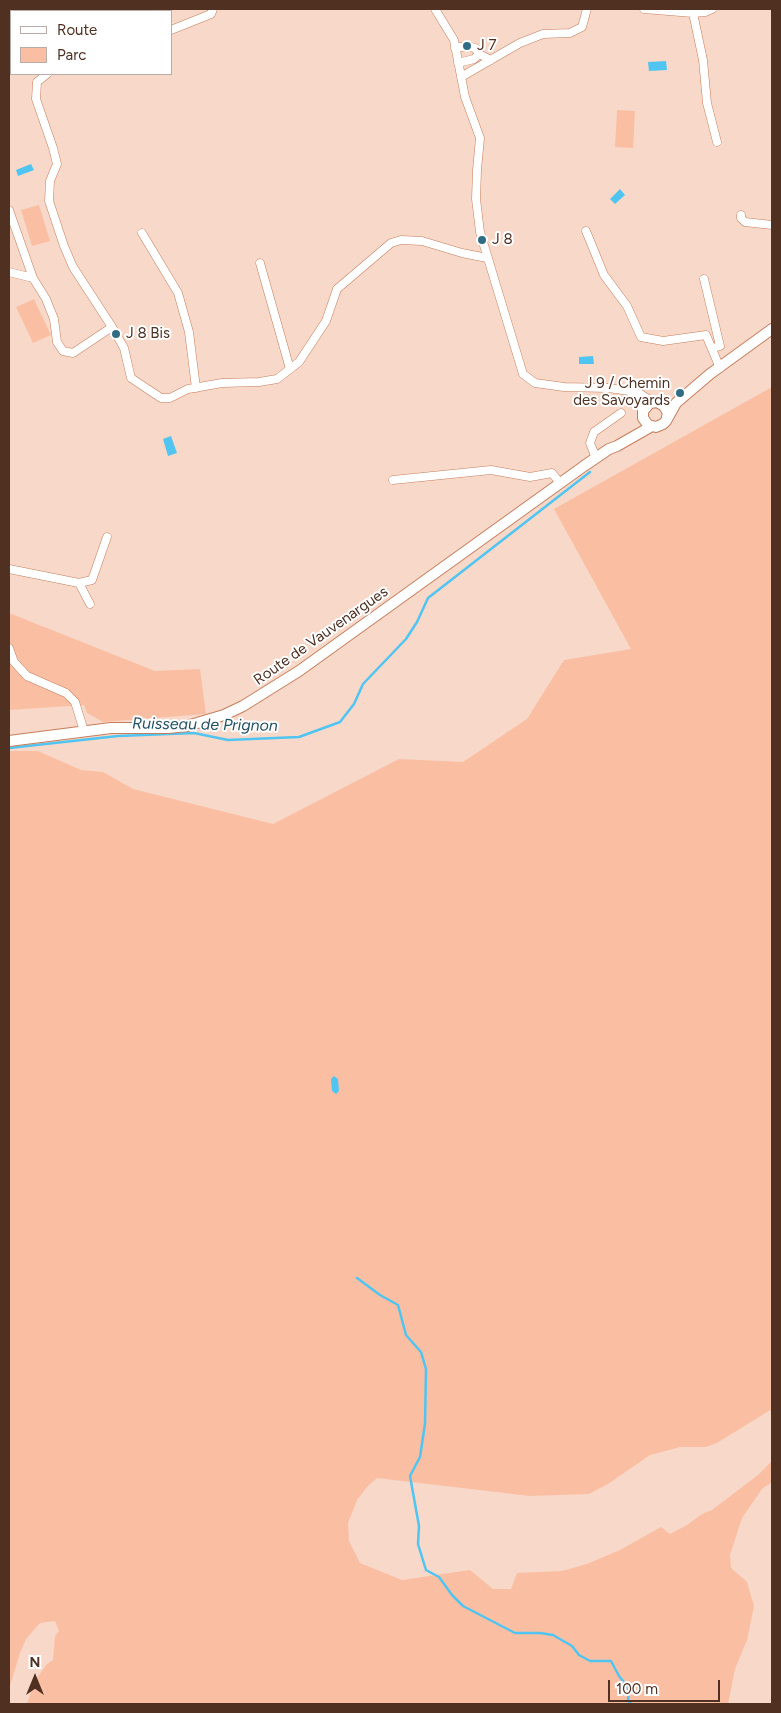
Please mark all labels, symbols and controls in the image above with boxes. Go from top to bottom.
legend [10,10,172,75]
text: Route [57,21,97,39]
place label: J 7 [477,37,496,55]
marker: J 7 [461,40,473,52]
text: Parc [57,46,86,64]
place label: J 8 [492,231,513,249]
marker: J 8 [476,234,488,246]
place label: J 8 Bis [126,325,170,343]
marker: J 8 Bis [110,328,122,340]
place label: J 9 / Chemin des Savoyards [573,375,670,410]
marker: J 9 / Chemin des Savoyards [674,387,686,399]
street label: Route de Vauvenargues [250,583,392,689]
water label: Ruisseau de Prignon [132,714,278,736]
north arrow [10,1653,60,1703]
text: N [30,1654,40,1671]
scale bar [611,1670,724,1702]
text: 100 m [616,1680,658,1698]

